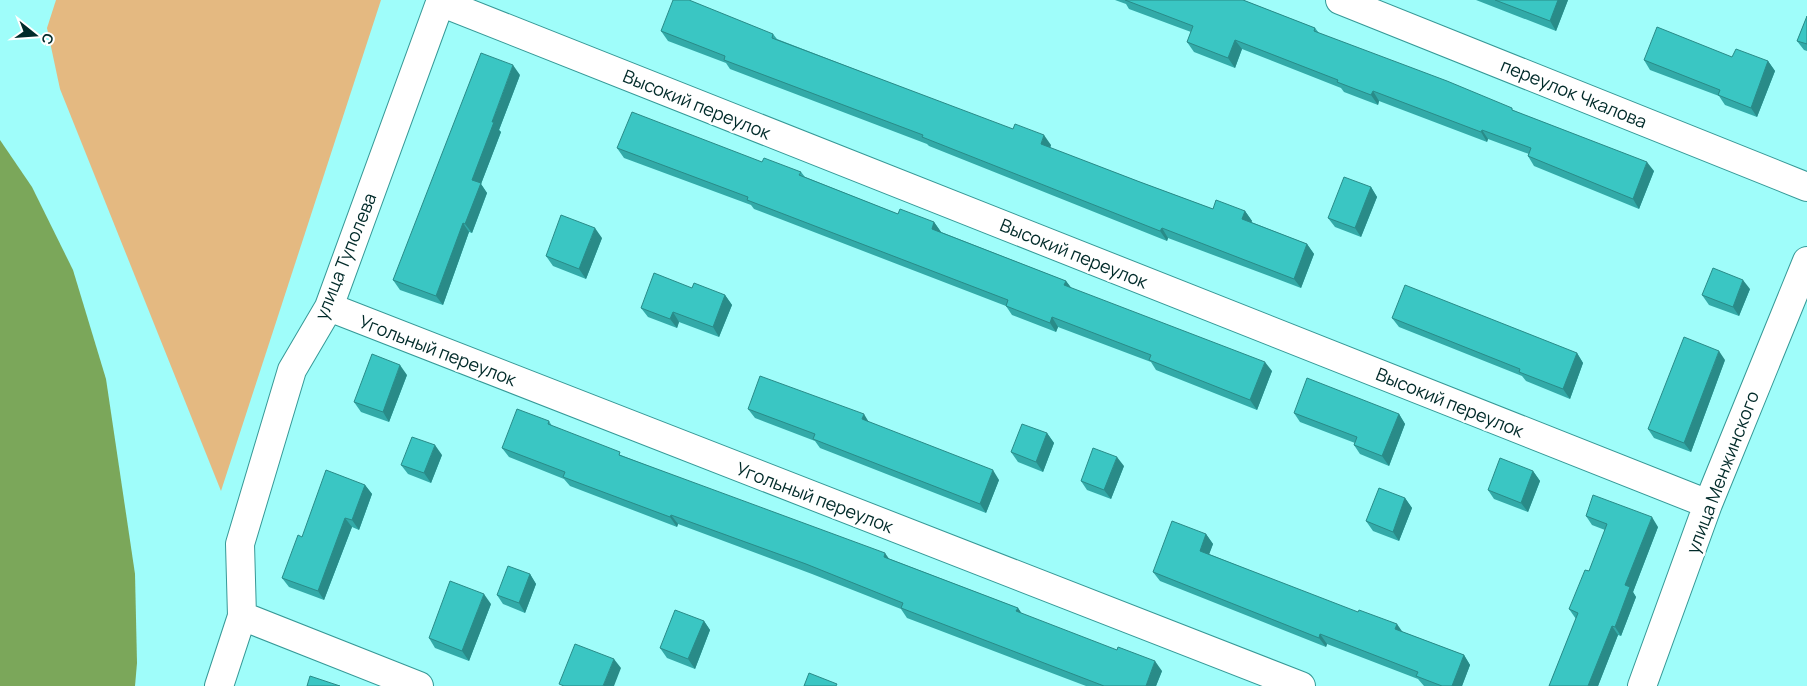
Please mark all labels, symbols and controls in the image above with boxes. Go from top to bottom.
north arrow [10,10,60,60]
text: С [37,31,59,47]
street label: переулок Чкалова [1497,53,1651,133]
street label: Высокий переулок [620,63,775,145]
street label: улица Туполева [309,189,381,323]
street label: Высокий переулок [997,212,1152,294]
street label: Угольный переулок [356,309,521,391]
street label: Высокий переулок [1373,361,1528,443]
street label: улица Менжинского [1680,387,1764,557]
street label: Угольный переулок [733,456,898,538]

